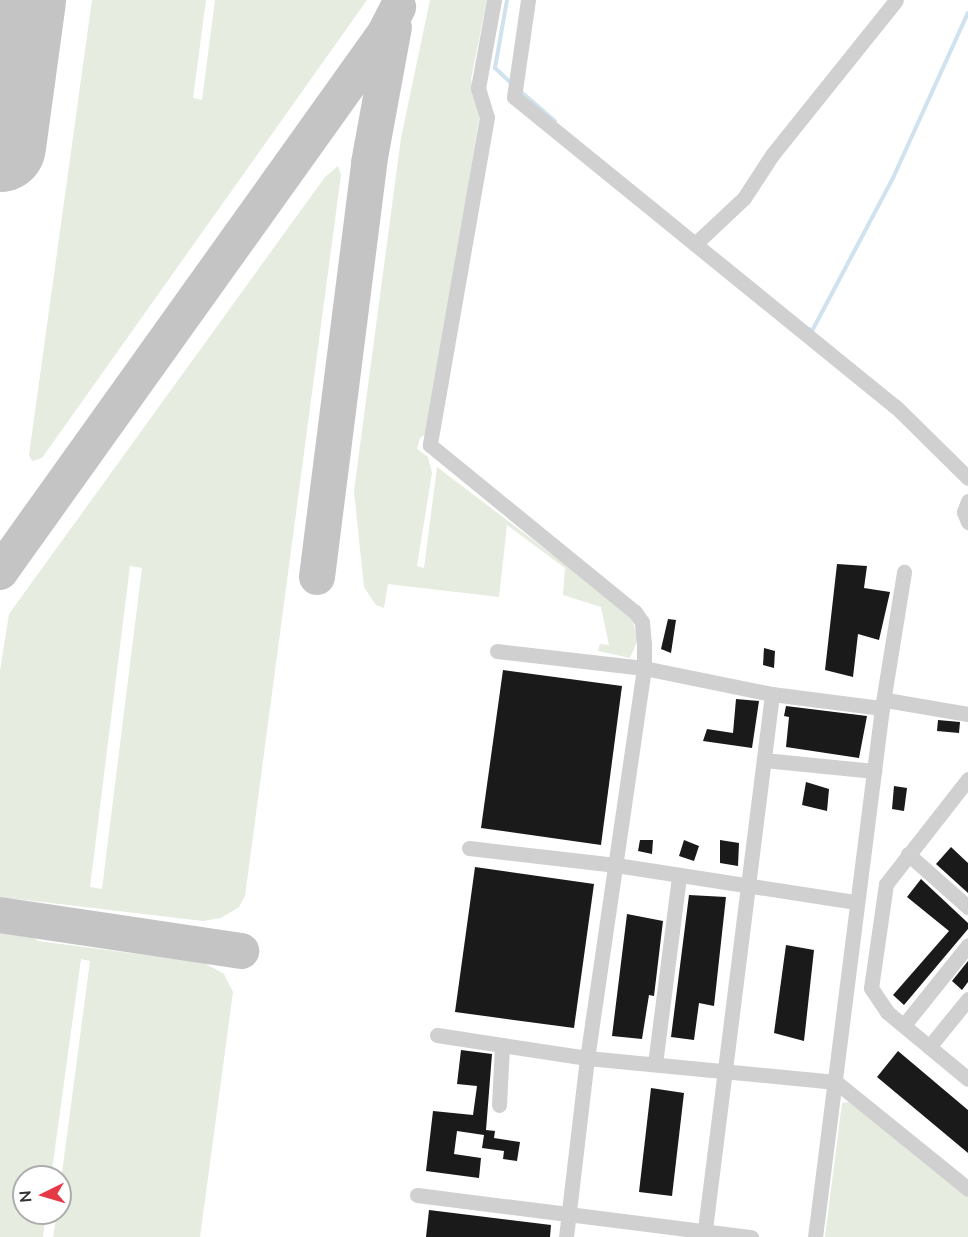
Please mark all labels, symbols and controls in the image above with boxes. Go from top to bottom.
north arrow [12,1165,72,1225]
text: N [15,1189,38,1203]

